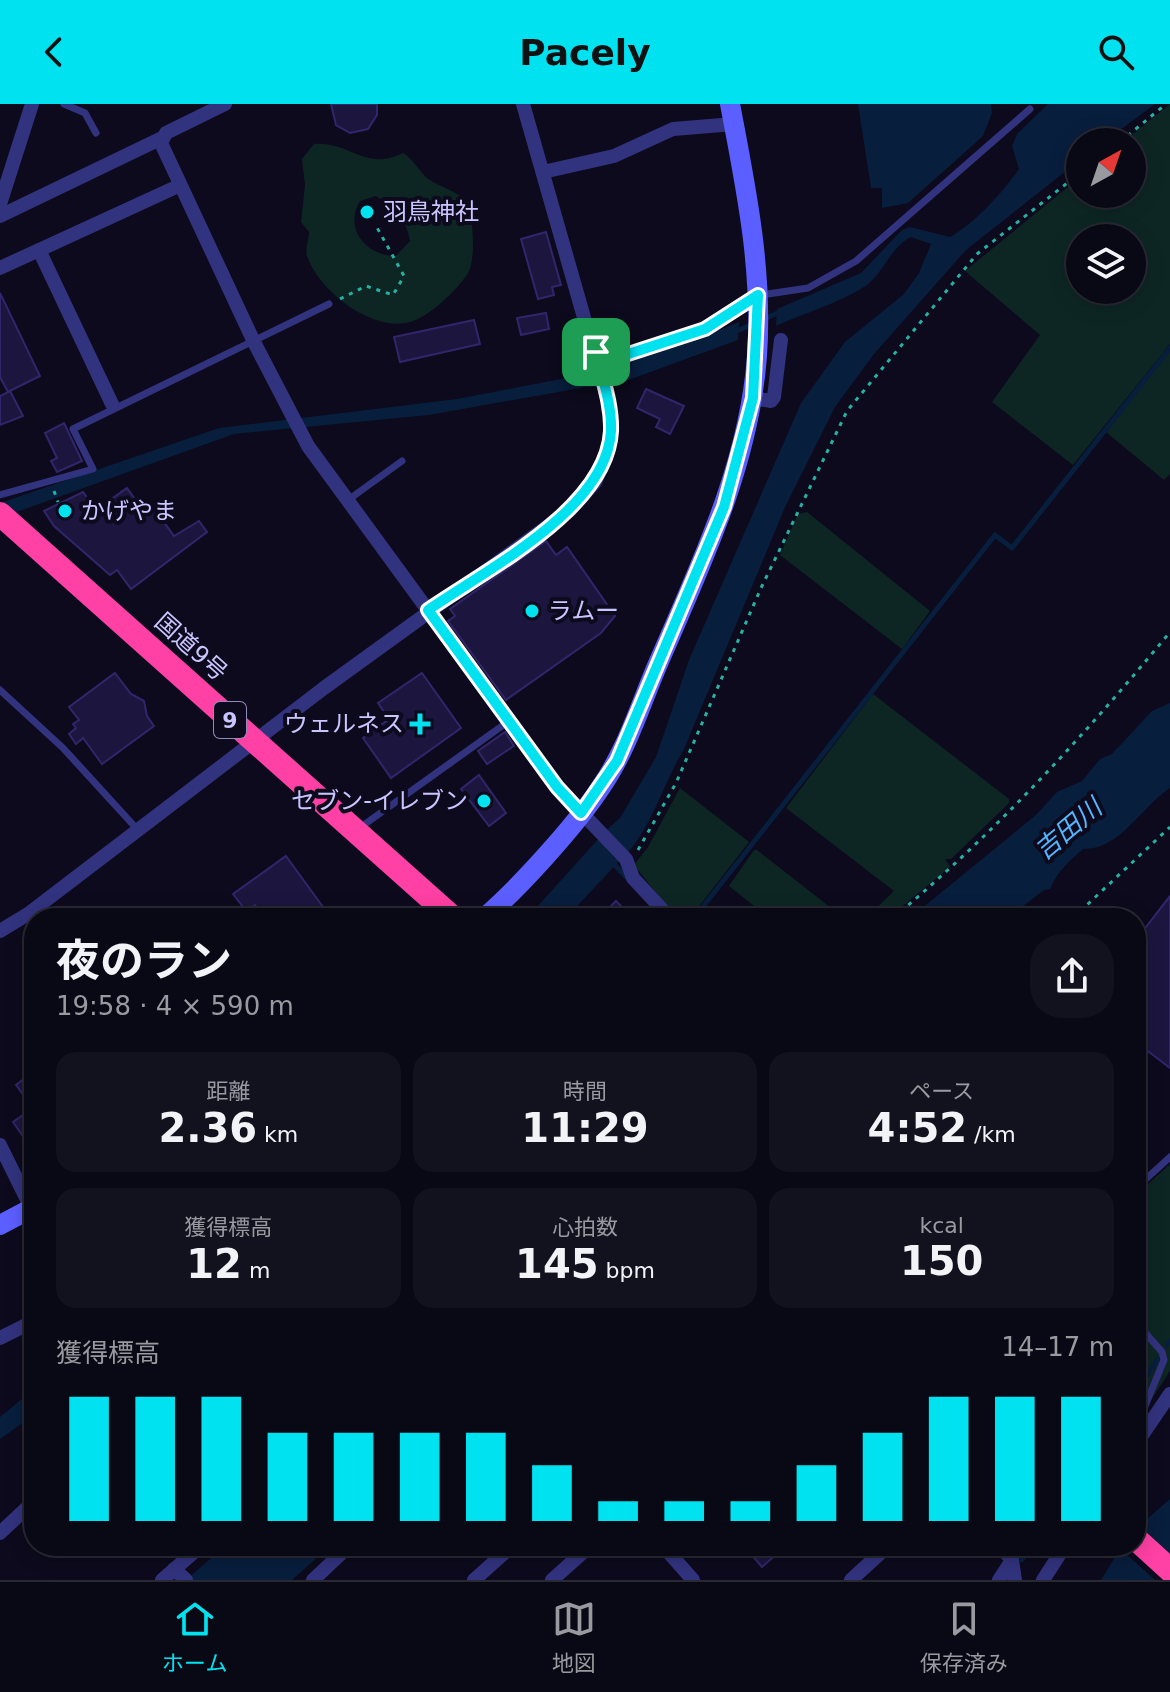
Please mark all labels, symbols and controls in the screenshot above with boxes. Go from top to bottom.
icon: back [32,30,76,74]
icon: search [1094,30,1138,74]
text: Pacely [519,32,651,73]
north arrow [1066,128,1146,208]
map controls [1066,128,1146,304]
place label: 羽鳥神社 [383,198,479,226]
marker: 羽鳥神社 [358,203,376,221]
button: layers [1066,224,1146,304]
pin [562,318,630,386]
icon: arrive [574,330,618,374]
place label: かげやま [81,497,177,525]
marker: かげやま [56,502,74,520]
place label: ラムー [548,597,619,625]
marker: ラムー [523,602,541,620]
street label: 国道9号 [149,607,233,687]
road number: 9 [214,702,246,738]
place label: ウェルネス [284,710,404,738]
marker: ウェルネス [411,715,429,733]
place label: セブン-イレブン [291,787,468,815]
water label: 吉田川 [1028,791,1110,866]
marker: セブン-イレブン [475,792,493,810]
button: share [1030,934,1114,1018]
text: 夜のラン [56,935,232,986]
text: 19:58 · 4 × 590 m [56,991,294,1021]
text: 距離 [206,1079,250,1104]
text: 時間 [563,1079,607,1104]
text: ペース [909,1079,974,1104]
text: 2.36 [158,1105,257,1151]
text: 11:29 [521,1105,649,1151]
text: 4:52 [868,1105,967,1151]
text: km [257,1122,298,1147]
text: /km [967,1122,1016,1147]
text: kcal [919,1213,964,1238]
text: 獲得標高 [184,1215,272,1240]
text: 心拍数 [552,1215,618,1240]
text: 150 [900,1238,983,1284]
text: 12 [186,1241,242,1287]
text: 145 [515,1241,599,1287]
text: m [242,1258,270,1283]
text: bpm [599,1258,655,1283]
text: 14–17 m [1001,1332,1114,1362]
text: 獲得標高 [56,1338,160,1368]
tab: ホーム [162,1597,227,1677]
tab: 地図 [552,1597,596,1677]
tab: 保存済み [920,1597,1008,1677]

